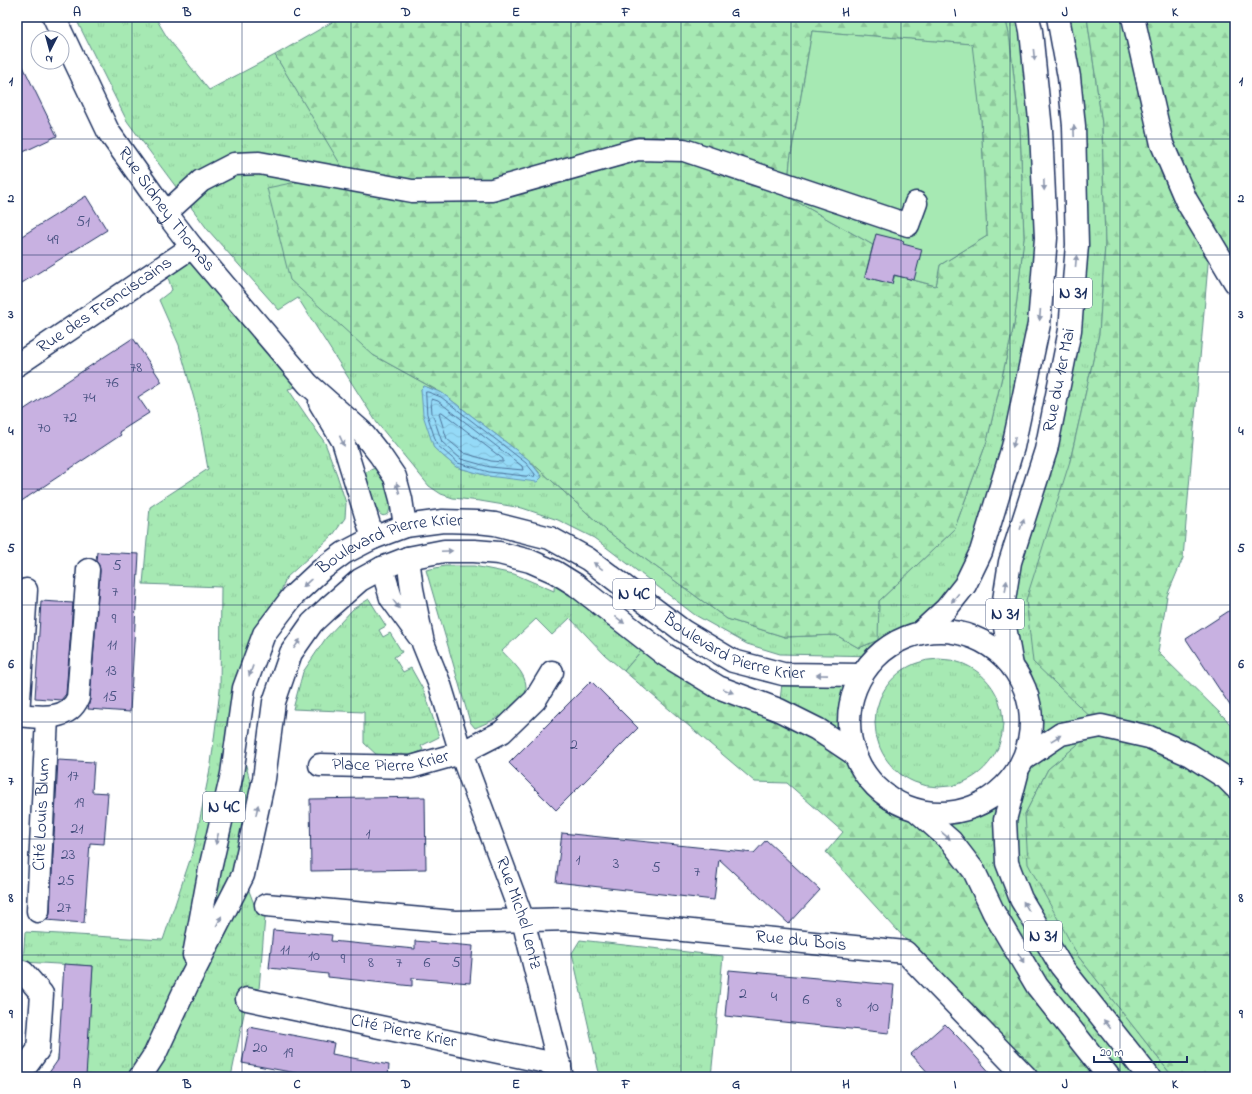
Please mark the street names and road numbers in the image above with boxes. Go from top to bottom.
street label: Rue Sidney Thomas [110,142,221,278]
street label: Rue des Franciscains [32,251,178,361]
road number: N 31 [1054,278,1092,308]
street label: Rue du 1er Mai [1037,326,1083,434]
street label: Boulevard Pierre Krier [311,508,463,582]
road number: N 4C [613,579,655,609]
road number: N 31 [986,599,1024,629]
street label: Boulevard Pierre Krier [656,606,806,687]
street label: Place Pierre Krier [332,744,453,780]
street label: Cité Louis Blum [27,757,58,871]
road number: N 4C [203,792,245,822]
street label: Rue Michel Lentz [488,853,548,972]
road number: N 31 [1024,921,1062,951]
street label: Rue du Bois [754,924,848,959]
street label: Cité Pierre Krier [348,1008,459,1056]

